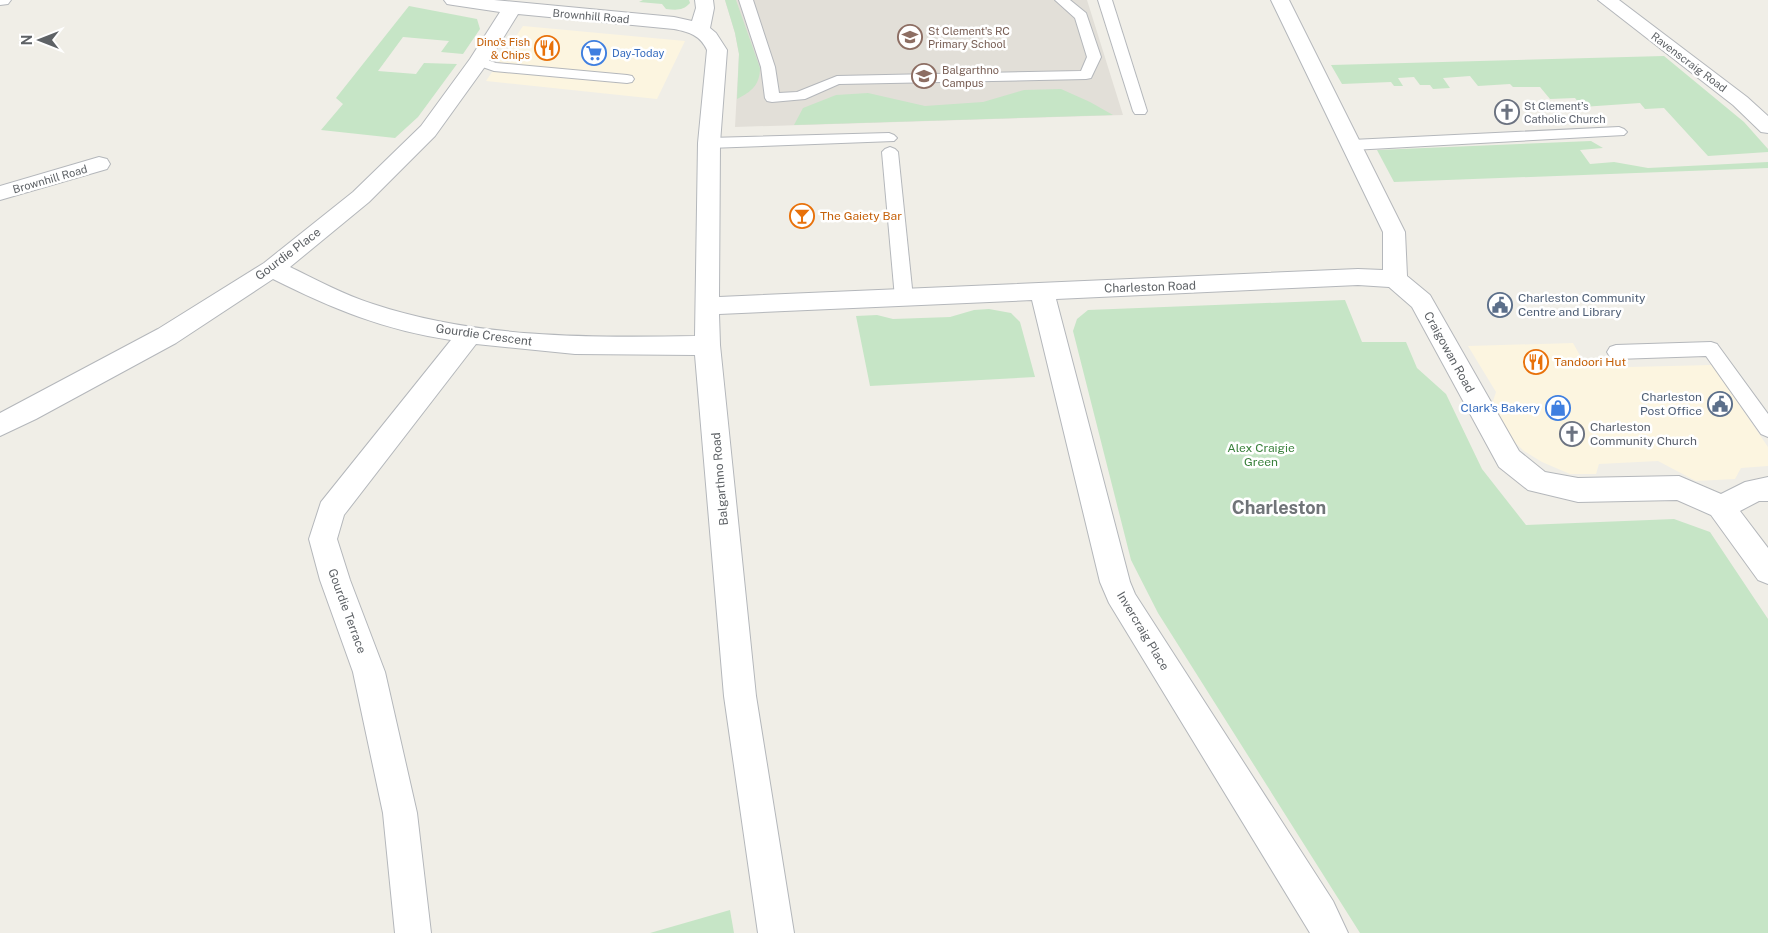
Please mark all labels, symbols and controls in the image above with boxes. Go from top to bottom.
street label: Brownhill Road [552,7,630,25]
north arrow [15,15,65,65]
school or university icon: St Clement's RC Primary School [897,24,923,50]
place label: St Clement's RC Primary School [928,25,1010,50]
street label: Ravenscraig Road [1649,30,1729,94]
text: N [19,35,35,45]
restaurant icon: Dino's Fish & Chips [534,35,560,61]
place label: Dino's Fish & Chips [476,36,530,61]
supermarket icon: Day-Today [581,40,607,66]
place label: Day-Today [612,47,665,59]
school or university icon: Balgarthno Campus [911,63,937,89]
place label: Balgarthno Campus [942,64,999,89]
church icon: St Clement’s Catholic Church [1494,99,1520,125]
place label: St Clement’s Catholic Church [1524,100,1606,125]
street label: Brownhill Road [11,163,89,195]
bar icon: The Gaiety Bar [789,203,815,229]
place label: The Gaiety Bar [820,209,902,223]
street label: Gourdie Place [253,225,324,283]
street label: Charleston Road [1104,278,1196,296]
place label: Charleston Community Centre and Library [1518,291,1646,319]
public building icon: Charleston Community Centre and Library [1487,292,1513,318]
street label: Craigowan Road [1421,309,1477,395]
street label: Gourdie Crescent [435,321,533,349]
restaurant icon: Tandoori Hut [1523,349,1549,375]
place label: Tandoori Hut [1554,355,1626,369]
place label: Charleston Post Office [1640,390,1702,418]
public building icon: Charleston Post Office [1707,391,1733,417]
shop icon: Clark's Bakery [1545,395,1571,421]
place label: Clark's Bakery [1460,401,1541,415]
place label: Charleston Community Church [1590,420,1697,448]
church icon: Charleston Community Church [1559,421,1585,447]
street label: Balgarthno Road [709,432,731,526]
park label: Alex Craigie Green [1227,441,1295,469]
district label: Charleston [1232,497,1326,518]
street label: Gourdie Terrace [325,567,369,655]
street label: Invercraig Place [1114,589,1172,673]

